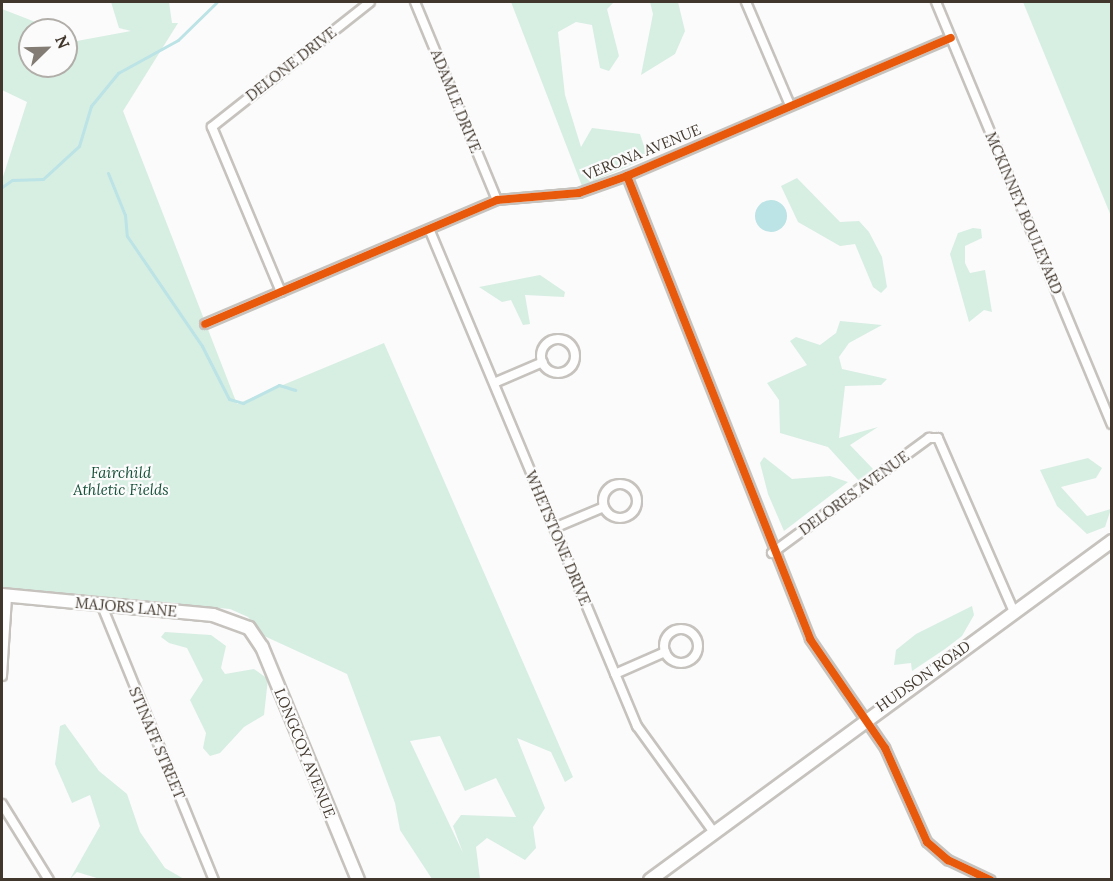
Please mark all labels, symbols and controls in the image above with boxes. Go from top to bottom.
north arrow [18,18,78,78]
street label: DELONE DRIVE [242,23,340,105]
text: N [51,32,74,51]
street label: ADAMLE DRIVE [427,47,485,155]
street label: VERONA AVENUE [581,120,703,184]
street label: MCKINNEY BOULEVARD [982,129,1066,297]
street label: DELORES AVENUE [795,447,913,539]
park label: Fairchild Athletic Fields [73,463,169,498]
street label: WHETSTONE DRIVE [521,468,595,608]
street label: MAJORS LANE [74,594,178,620]
street label: HUDSON ROAD [872,637,974,715]
street label: STINAFF STREET [125,684,189,802]
street label: LONGCOY AVENUE [271,686,339,820]

